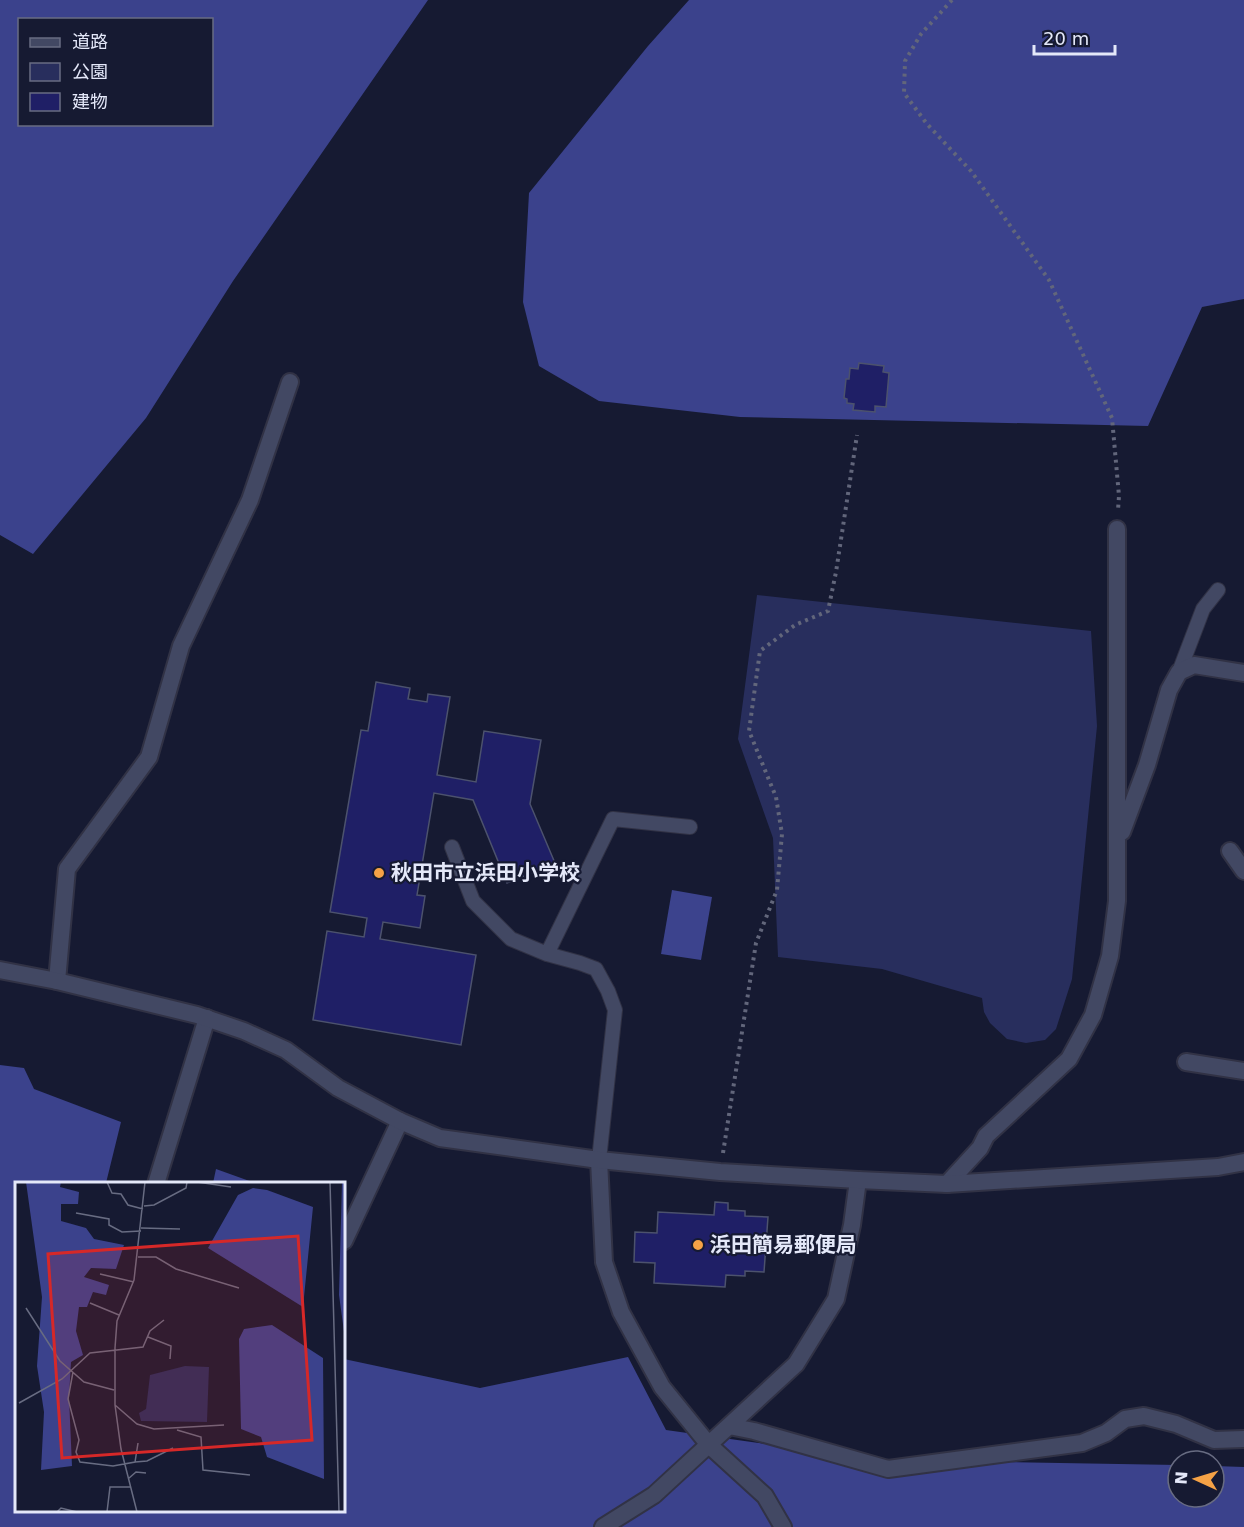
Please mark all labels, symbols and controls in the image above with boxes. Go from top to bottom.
legend [18,18,213,126]
scale bar [1034,18,1115,56]
text: 20 m [1043,28,1089,49]
text: 道路 [72,31,108,52]
text: 公園 [72,61,108,82]
text: 建物 [72,91,108,112]
place label: 秋田市立浜田小学校 [391,861,580,885]
marker: 秋田市立浜田小学校 [372,866,386,880]
inset map [15,1182,345,1512]
place label: 浜田簡易郵便局 [710,1233,857,1257]
marker: 浜田簡易郵便局 [691,1238,705,1252]
north arrow [1166,1449,1226,1509]
text: N [1172,1471,1191,1485]

